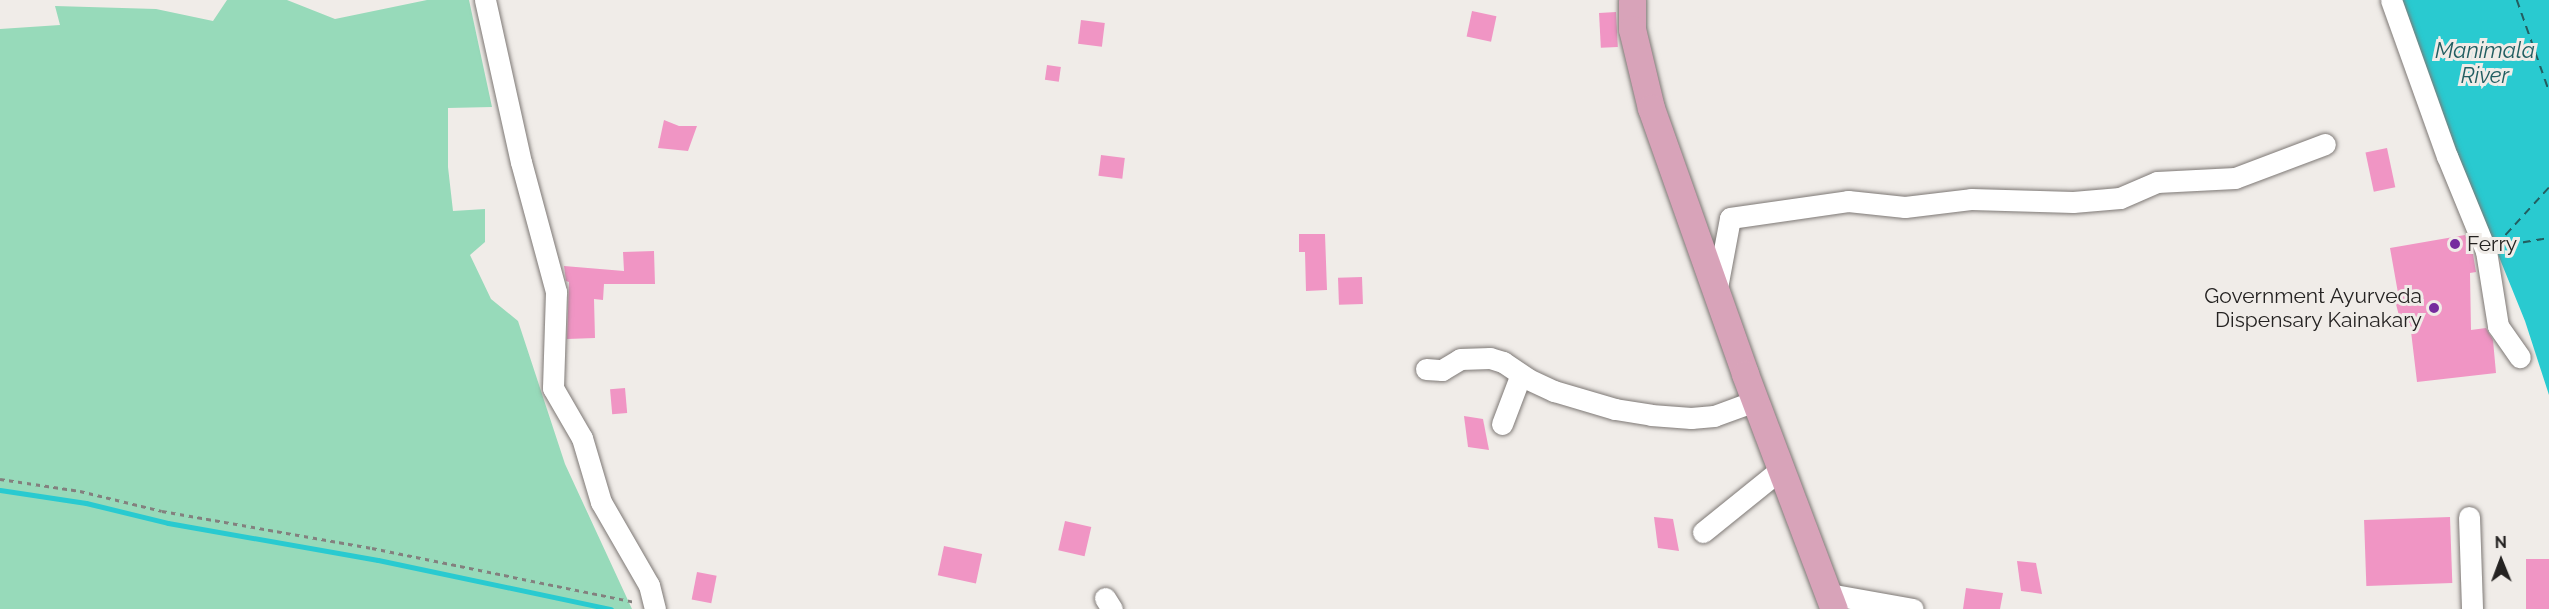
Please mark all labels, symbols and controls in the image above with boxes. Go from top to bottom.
water label: Manimala River [2435,37,2535,88]
place label: Ferry [2467,231,2517,257]
marker: Ferry [2448,237,2462,251]
place label: Government Ayurveda Dispensary Kainakary [2204,283,2422,333]
marker: Government Ayurveda Dispensary Kainakary [2427,301,2441,315]
north arrow [2471,531,2531,591]
text: N [2494,533,2507,552]

